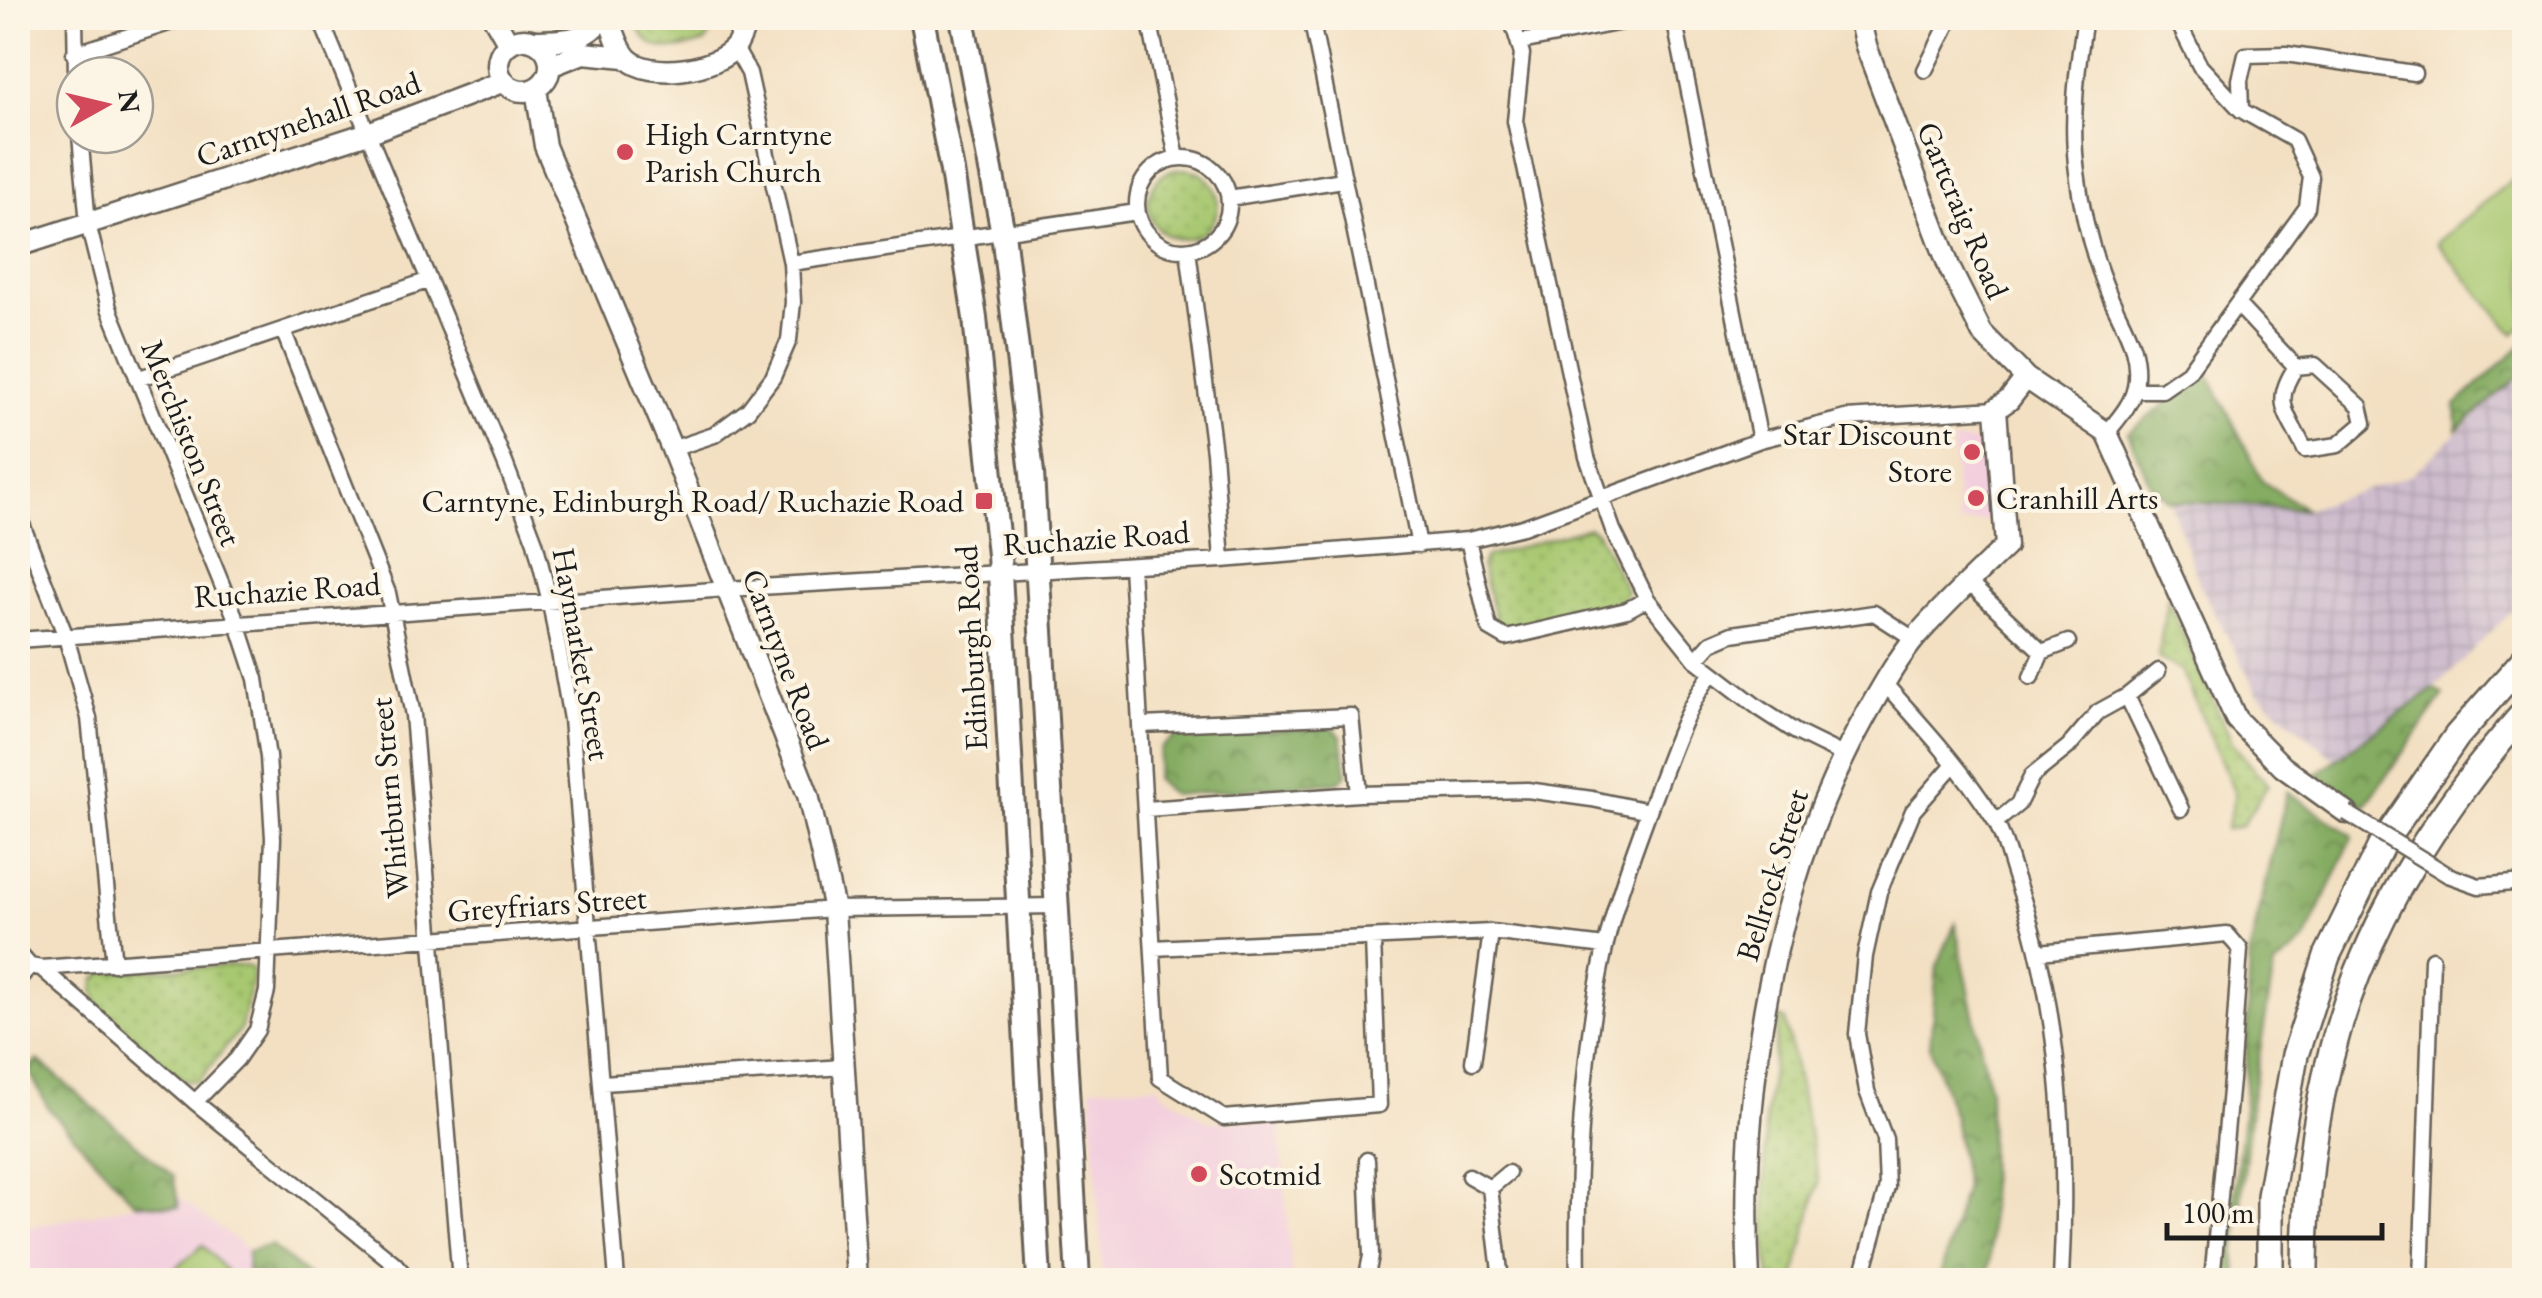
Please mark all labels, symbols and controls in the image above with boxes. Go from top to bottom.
north arrow [55,55,155,155]
street label: Carntynehall Road [190,61,426,177]
text: N [110,88,149,116]
place label: High Carntyne Parish Church [645,113,832,192]
street label: Gartcraig Road [1907,115,2019,305]
marker: High Carntyne Parish Church [614,141,636,163]
street label: Merchiston Street [132,334,252,552]
place label: Star Discount Store [1783,413,1952,492]
marker: Star Discount Store [1961,441,1983,463]
place label: Cranhill Arts [1996,477,2158,519]
place label: Carntyne, Edinburgh Road/ Ruchazie Road [422,480,965,522]
marker: Cranhill Arts [1965,487,1987,509]
marker: Carntyne, Edinburgh Road/ Ruchazie Road [973,490,995,512]
street label: Ruchazie Road [1001,510,1192,565]
street label: Edinburgh Road [945,543,997,752]
street label: Haymarket Street [543,544,621,764]
street label: Ruchazie Road [192,562,383,617]
street label: Carntyne Road [732,563,840,756]
street label: Whitburn Street [359,696,419,900]
street label: Bellrock Street [1726,784,1818,966]
street label: Greyfriars Street [446,876,648,932]
place label: Scotmid [1219,1153,1322,1195]
marker: Scotmid [1188,1163,1210,1185]
scale bar [2167,1178,2382,1240]
text: 100 m [2182,1193,2255,1232]

